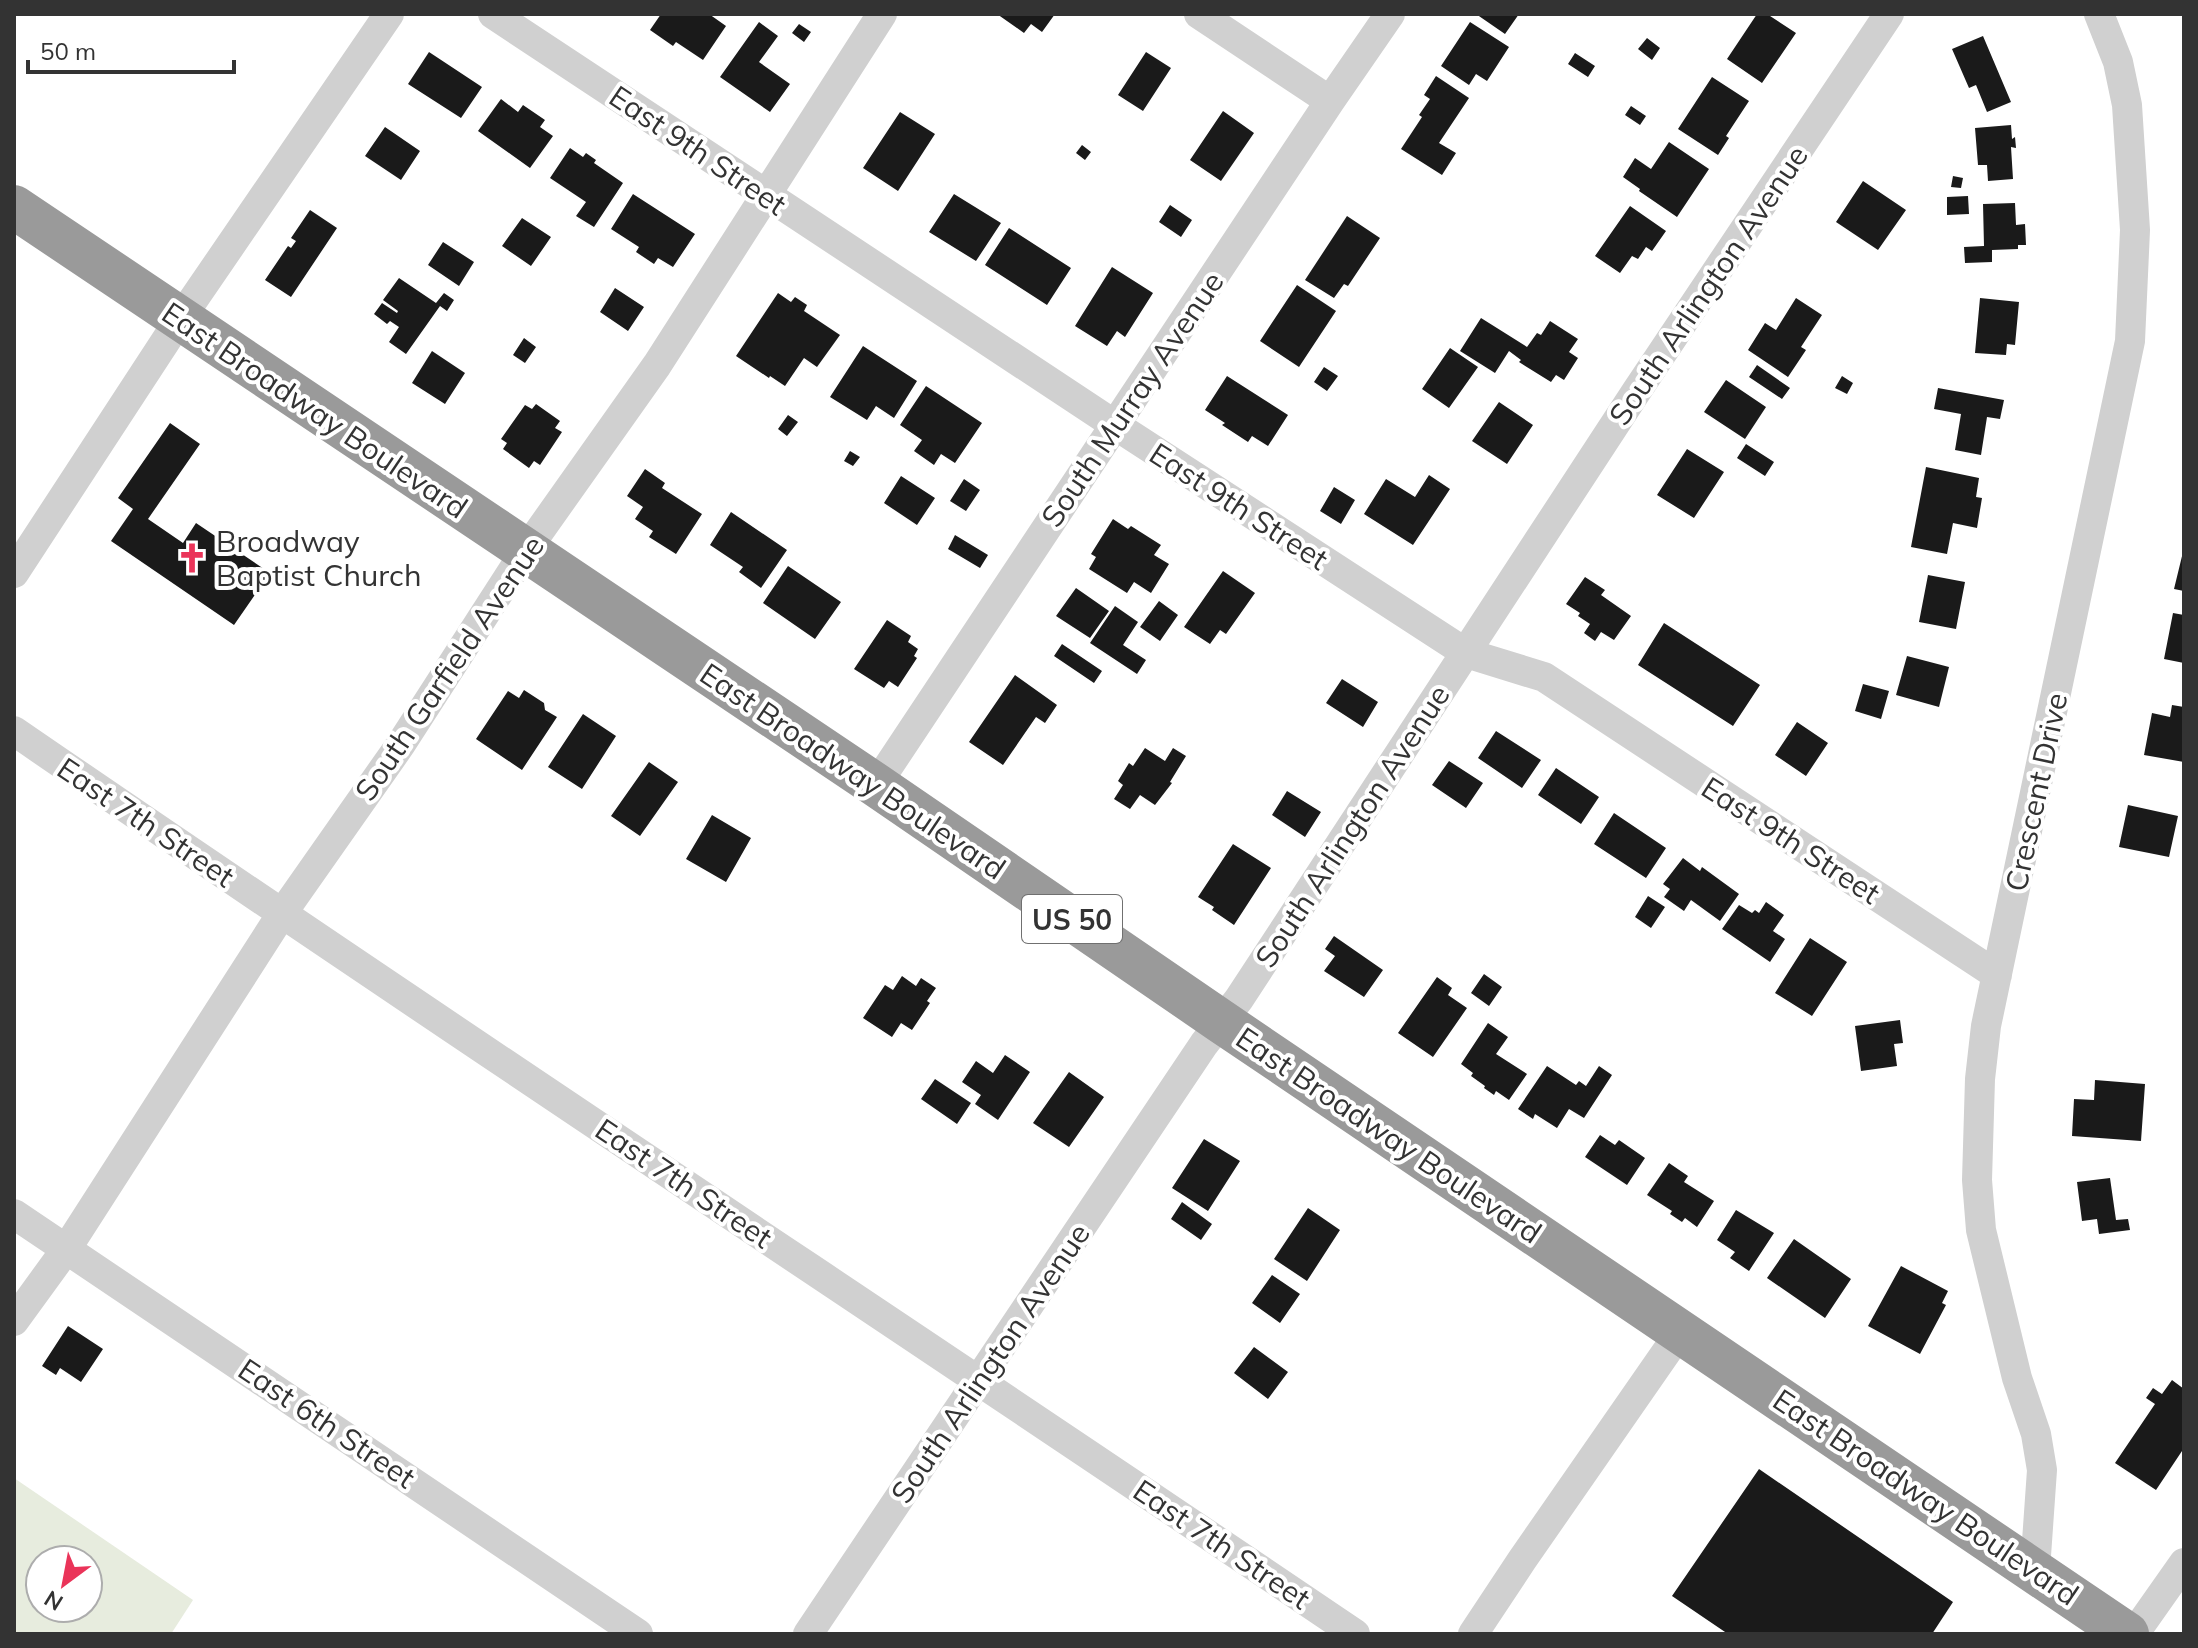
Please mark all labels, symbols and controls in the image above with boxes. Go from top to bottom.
scale bar [28,24,234,74]
text: 50 m [40,36,96,66]
street label: East 9th Street [602,77,794,223]
street label: South Arlington Avenue [1600,138,1816,432]
street label: South Murray Avenue [1032,264,1232,534]
street label: East Broadway Boulevard [155,293,475,527]
street label: East 9th Street [1143,434,1335,578]
place label: Broadway Baptist Church [216,522,422,594]
street label: South Garfield Avenue [346,528,552,808]
church icon: Broadway Baptist Church [175,541,209,575]
street label: East Broadway Boulevard [693,654,1013,888]
street label: South Arlington Avenue [1246,678,1458,974]
street label: Crescent Drive [1996,689,2076,895]
street label: East 7th Street [50,749,242,895]
street label: East 9th Street [1695,768,1887,912]
road number: US 50 [1022,895,1122,943]
street label: East Broadway Boulevard [1229,1018,1549,1252]
street label: East 7th Street [588,1110,780,1256]
street label: South Arlington Avenue [882,1216,1098,1510]
street label: East 6th Street [231,1350,423,1496]
street label: East Broadway Boulevard [1766,1380,2086,1614]
street label: East 7th Street [1126,1471,1318,1617]
north arrow [24,1544,104,1624]
text: N [39,1585,68,1617]

